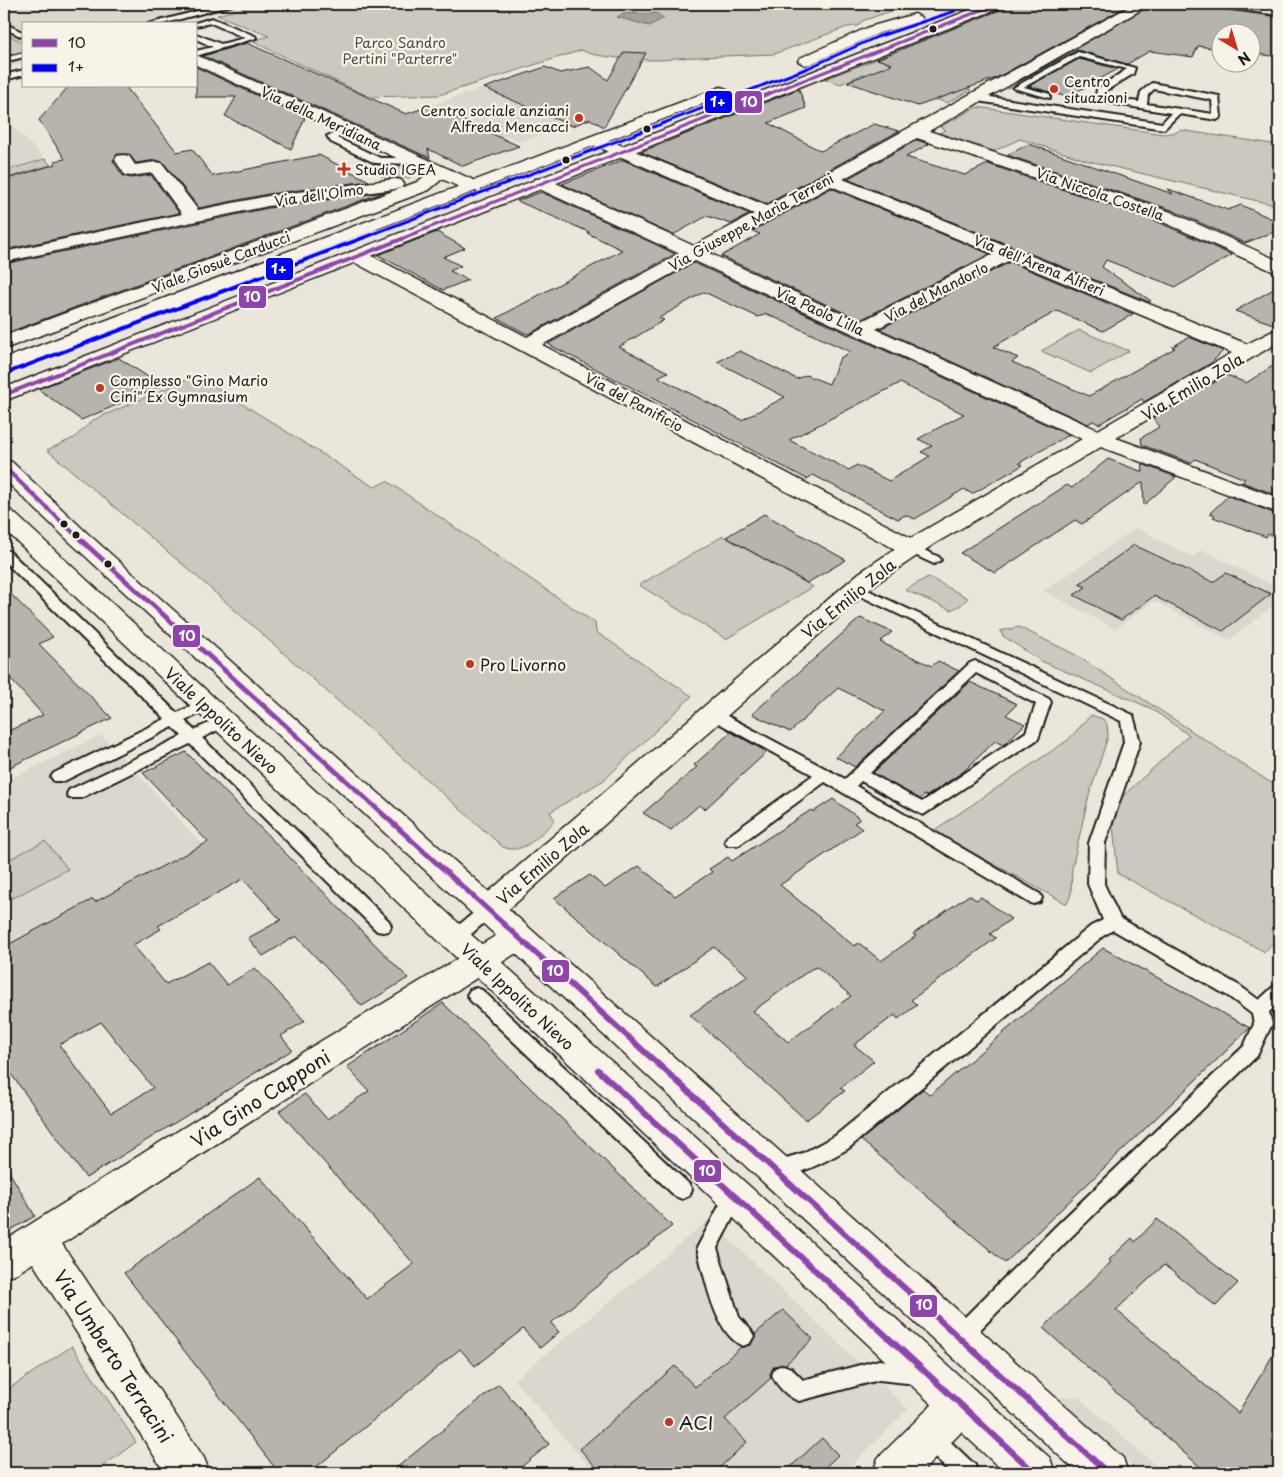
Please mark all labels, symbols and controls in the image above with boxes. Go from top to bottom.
legend [22,22,198,88]
north arrow [1210,22,1260,72]
unlabelled marker [928,24,938,34]
text: 10 [68,30,86,53]
park label: Parco Sandro Pertini "Parterre" [343,32,457,69]
text: N [1233,47,1255,70]
text: 1+ [68,54,85,77]
place label: Centro situazioni [1064,71,1127,108]
street label: Via della Meridiana [257,81,385,155]
marker: Centro situazioni [1048,83,1060,95]
line badge: 1+ [704,90,733,114]
line badge: 10 [734,90,763,114]
text: 1+ [710,91,726,112]
text: 10 [740,91,758,112]
place label: Centro sociale anziani Alfreda Mencacci [420,100,569,137]
marker: Centro sociale anziani Alfreda Mencacci [573,112,585,124]
unlabelled marker [642,124,652,134]
unlabelled marker [561,155,571,165]
place label: Studio IGEA [355,159,436,180]
marker: Studio IGEA [337,162,351,176]
street label: Via Niccola Costella [1033,162,1167,226]
street label: Via Giuseppe Maria Terreni [665,168,837,276]
street label: Via dell'Olmo [273,178,365,212]
street label: Viale Giosuè Carducci [149,226,293,298]
street label: Via dell'Arena Alfieri [970,229,1108,301]
line badge: 1+ [265,257,294,281]
street label: Via del Mandorlo [880,257,992,327]
text: 1+ [271,258,287,279]
street label: Via Paolo Lilla [772,281,868,341]
line badge: 10 [238,285,267,309]
text: 10 [243,286,261,307]
street label: Via Emilio Zola [1136,346,1248,426]
street label: Via del Panificio [581,367,687,437]
place label: Complesso "Gino Mario Cini" Ex Gymnasium [110,370,268,407]
marker: Complesso "Gino Mario Cini" Ex Gymnasium [94,382,106,394]
unlabelled marker [59,519,69,529]
unlabelled marker [71,530,81,540]
street label: Via Emilio Zola [796,552,900,644]
unlabelled marker [103,559,113,569]
line badge: 10 [172,624,201,648]
text: 10 [178,625,196,646]
place label: Pro Livorno [480,652,566,676]
marker: Pro Livorno [464,658,476,670]
street label: Viale Ippolito Nievo [160,661,284,779]
street label: Via Emilio Zola [491,816,593,910]
street label: Viale Ippolito Nievo [456,937,580,1055]
line badge: 10 [541,959,570,983]
text: 10 [546,960,564,981]
street label: Via Gino Capponi [185,1042,335,1154]
line badge: 10 [693,1159,722,1183]
text: 10 [698,1160,716,1181]
street label: Via Umberto Terracini [47,1264,181,1448]
line badge: 10 [909,1294,938,1318]
text: 10 [915,1294,933,1315]
place label: ACI [679,1408,714,1436]
marker: ACI [663,1416,675,1428]

